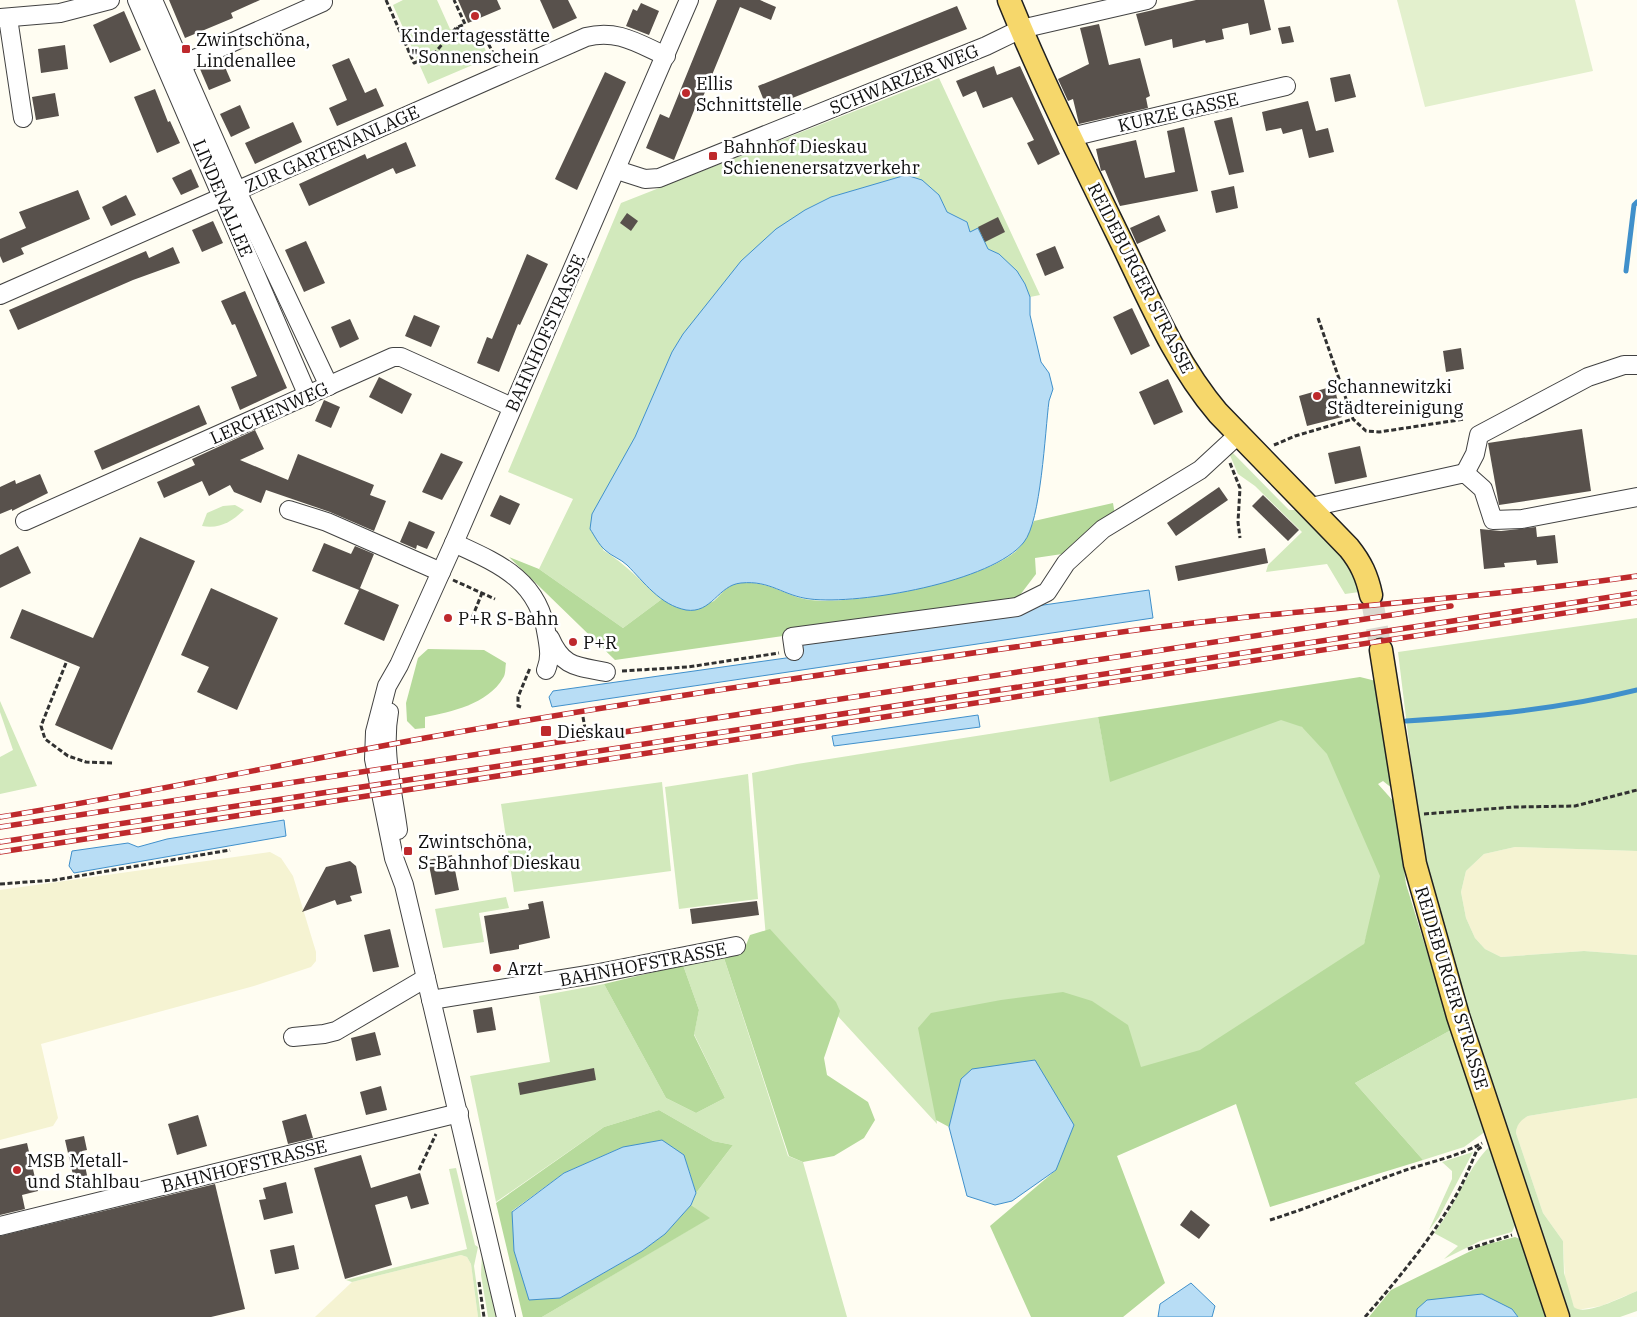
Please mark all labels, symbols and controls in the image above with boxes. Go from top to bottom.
marker: Kindertagesstätte "Sonnenschein [469,10,481,22]
place label: Kindertagesstätte "Sonnenschein [400,24,550,68]
place label: Zwintschöna, Lindenallee [196,28,310,72]
street label: SCHWARZER WEG [826,39,982,119]
marker: Zwintschöna, Lindenallee [180,43,192,55]
place label: Ellis Schnittstelle [696,72,802,116]
marker: Ellis Schnittstelle [680,87,692,99]
street label: KURZE GASSE [1115,87,1241,137]
street label: ZUR GARTENANLAGE [241,100,423,198]
place label: Bahnhof Dieskau Schienenersatzverkehr [723,135,920,179]
street label: LINDENALLEE [188,136,258,260]
marker: Bahnhof Dieskau Schienenersatzverkehr [707,150,719,162]
street label: REIDEBURGER STRASSE [1083,179,1199,377]
street label: BAHNHOFSTRASSE [500,251,590,415]
place label: Schannewitzki Städtereinigung [1327,375,1464,419]
street label: LERCHENWEG [206,377,332,449]
marker: Schannewitzki Städtereinigung [1311,390,1323,402]
place label: P+R S-Bahn [458,607,559,630]
marker: P+R S-Bahn [442,612,454,624]
place label: P+R [583,631,617,654]
marker: P+R [567,636,579,648]
place label: Dieskau [557,720,625,743]
marker: Dieskau [539,724,553,738]
place label: Zwintschöna, S-Bahnhof Dieskau [418,830,580,874]
marker: Zwintschöna, S-Bahnhof Dieskau [402,845,414,857]
street label: REIDEBURGER STRASSE [1410,884,1494,1092]
street label: BAHNHOFSTRASSE [557,937,729,991]
place label: Arzt [507,957,543,980]
marker: Arzt [491,962,503,974]
street label: BAHNHOFSTRASSE [159,1134,329,1198]
place label: MSB Metall- und Stahlbau [27,1149,140,1193]
marker: MSB Metall- und Stahlbau [11,1164,23,1176]

